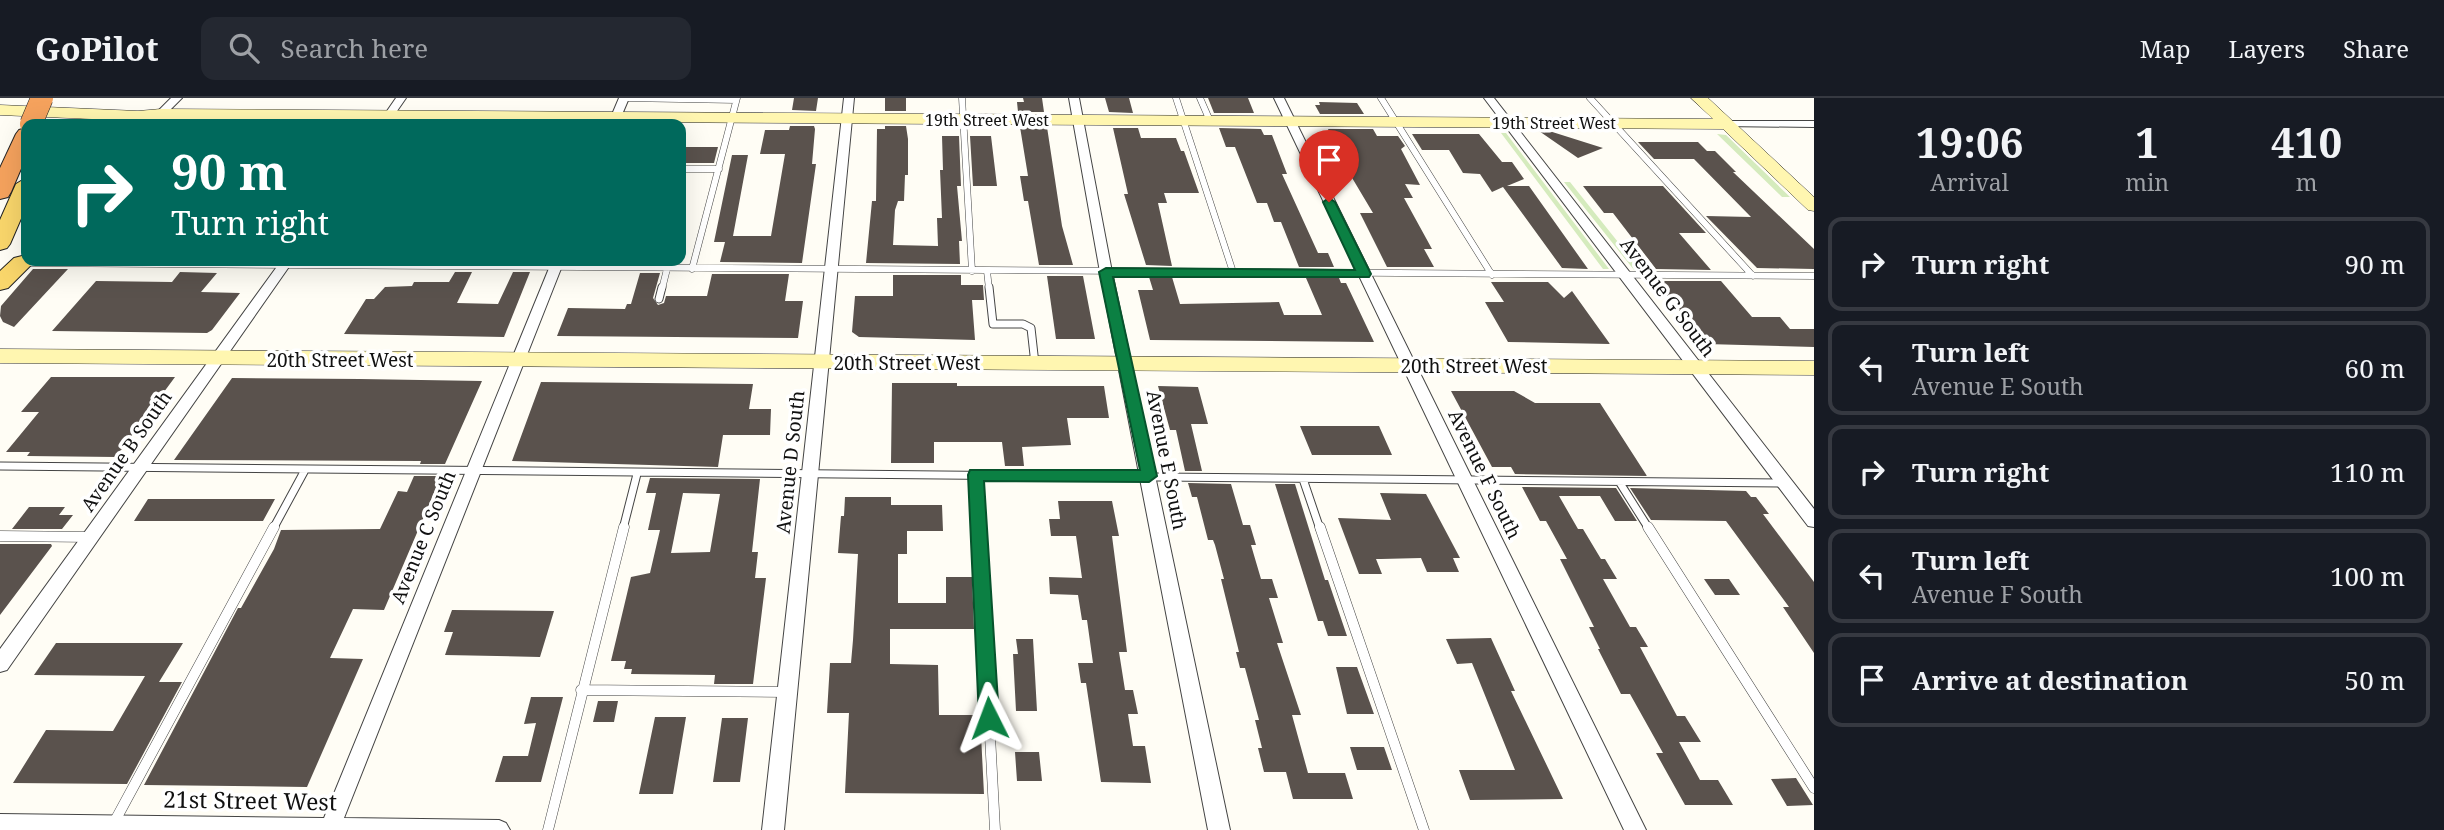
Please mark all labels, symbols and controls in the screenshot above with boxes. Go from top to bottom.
search box [201,17,691,80]
text: GoPilot [35,26,159,71]
icon: search [225,29,263,67]
text: Search here [281,30,428,66]
text: Map [2140,32,2191,65]
text: Layers [2229,32,2305,65]
text: Share [2343,32,2409,65]
street label: 19th Street West [925,109,1049,131]
street label: 19th Street West [1492,112,1616,134]
text: 19:06 [1916,113,2023,170]
text: 1 [2135,113,2159,170]
text: 410 [2271,113,2342,170]
pin [1299,130,1359,202]
text: 90 m [171,138,287,204]
icon: arrive [1310,141,1348,179]
icon: right [56,147,147,238]
text: Arrival [1930,166,2009,198]
text: min [2125,166,2169,198]
text: m [2296,166,2317,198]
text: Turn right [171,201,329,244]
street label: Avenue G South [1614,232,1722,362]
icon: right [1853,245,1891,283]
text: Turn right [1912,246,2049,282]
text: 90 m [2345,246,2405,282]
text: Turn left [1912,334,2029,370]
street label: 20th Street West [266,347,414,373]
icon: left [1853,349,1891,387]
street label: 20th Street West [833,350,981,376]
text: 60 m [2345,350,2405,386]
street label: 20th Street West [1400,353,1548,379]
text: Avenue E South [1912,370,2084,402]
street label: Avenue B South [75,385,177,517]
street label: Avenue E South [1141,388,1193,532]
street label: Avenue D South [770,389,810,535]
street label: Avenue F South [1442,405,1528,543]
icon: right [1853,453,1891,491]
text: Turn right [1912,454,2049,490]
text: 110 m [2330,454,2405,490]
street label: Avenue C South [384,466,462,608]
text: Turn left [1912,542,2029,578]
icon: left [1853,557,1891,595]
text: 100 m [2330,558,2405,594]
text: Avenue F South [1912,578,2083,610]
icon: arrive [1853,661,1891,699]
text: Arrive at destination [1912,662,2188,698]
text: 50 m [2345,662,2405,698]
position arrow [952,681,1026,755]
street label: 21st Street West [163,782,337,818]

